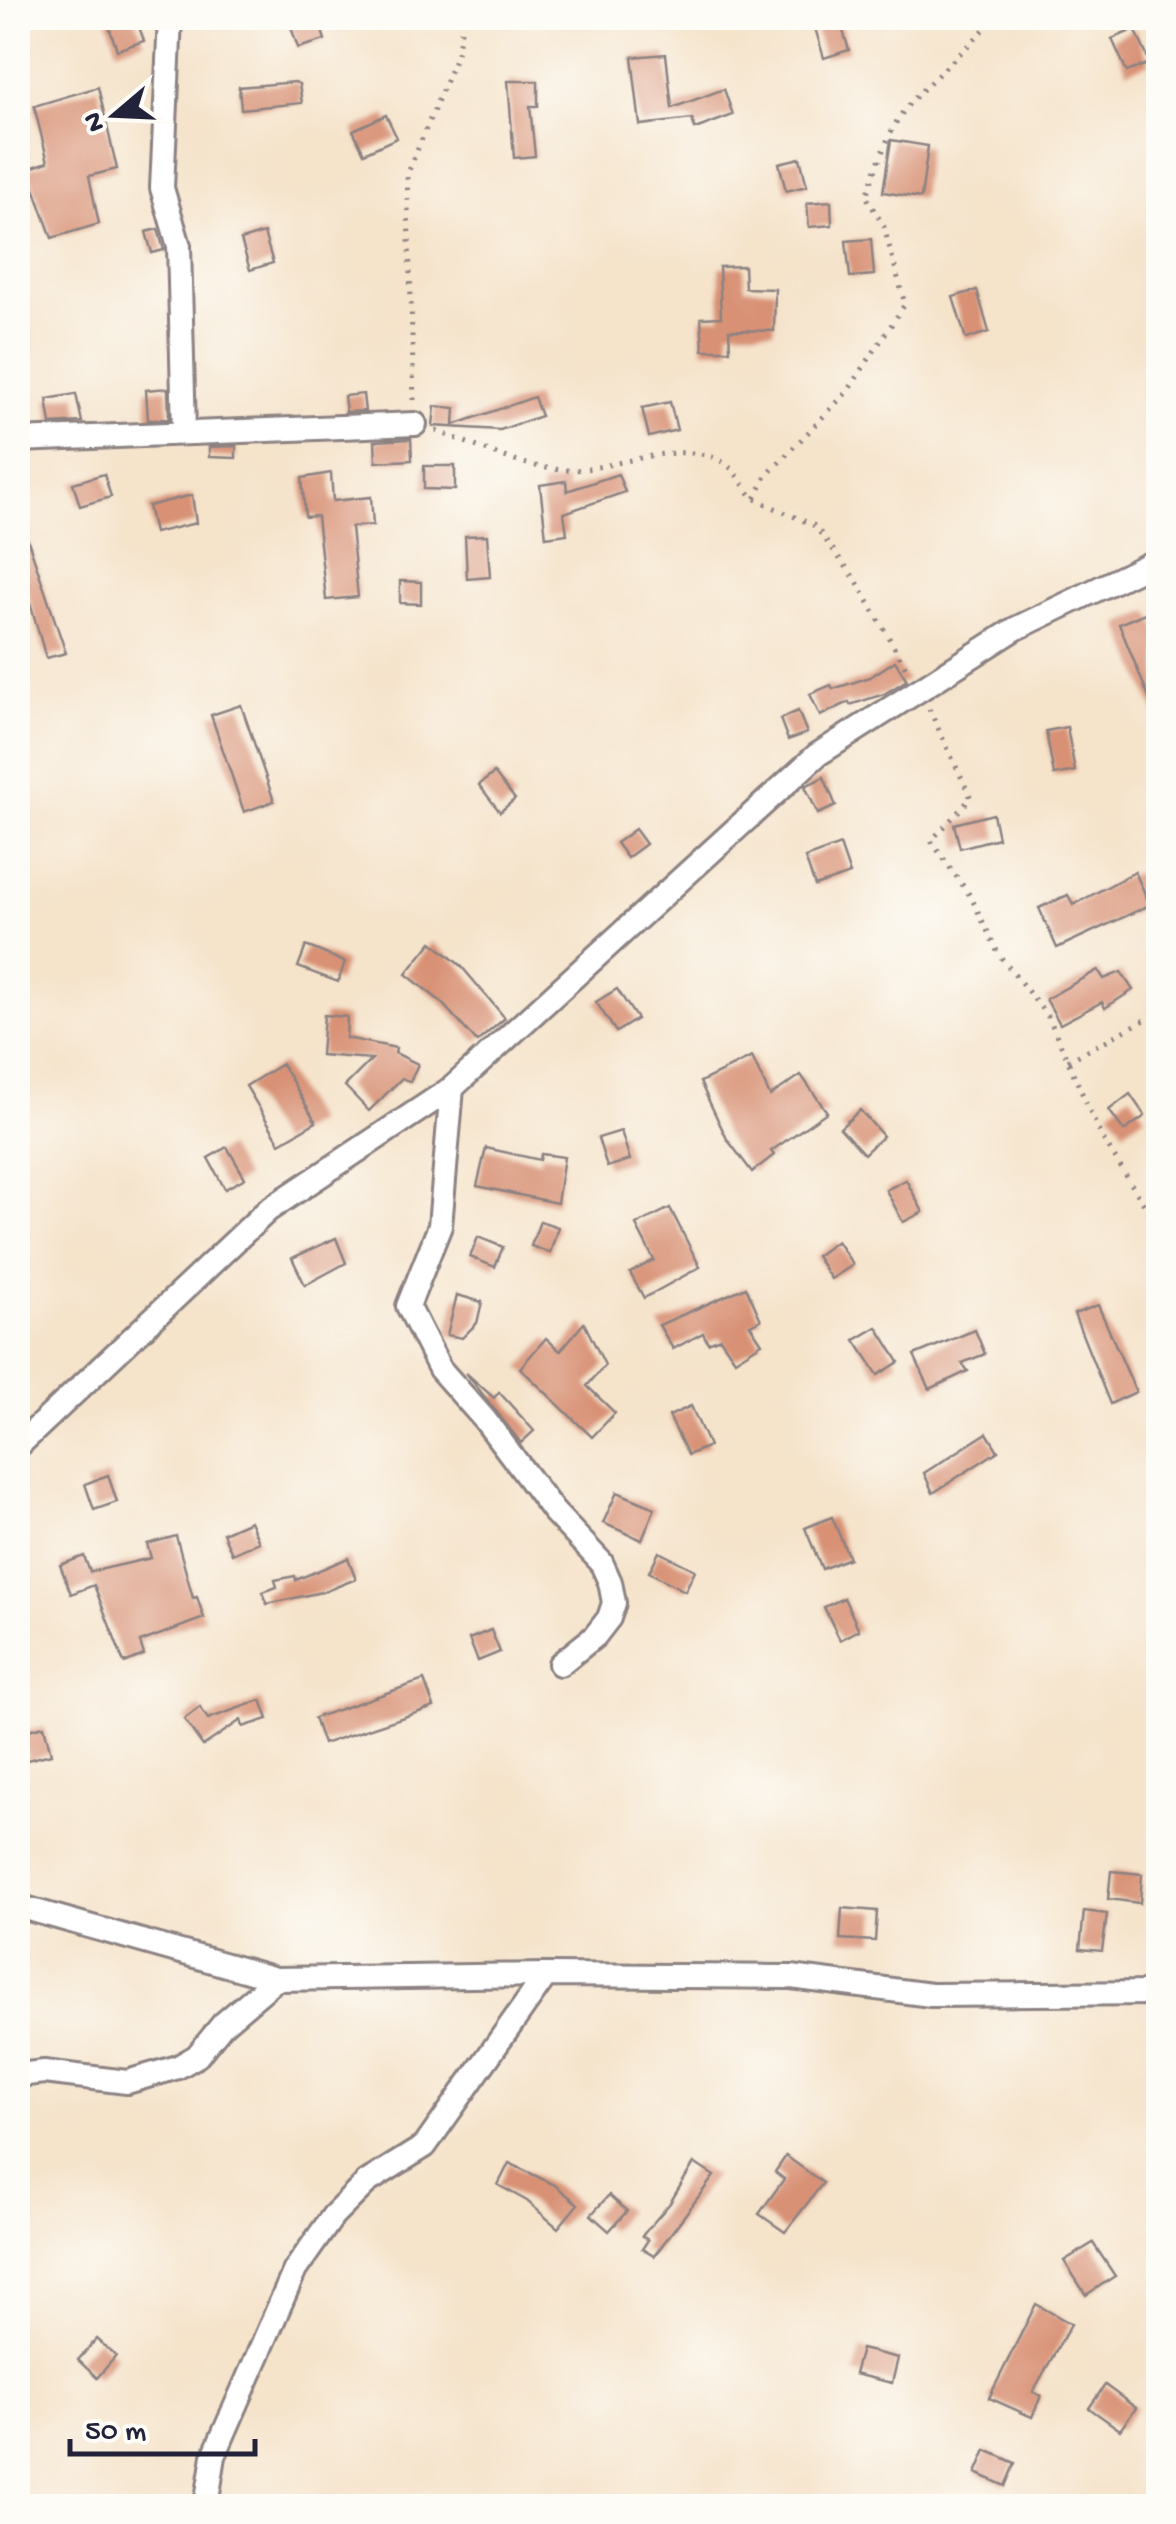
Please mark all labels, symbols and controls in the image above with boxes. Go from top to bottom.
north arrow [65,65,165,165]
text: N [77,108,114,136]
scale bar [70,2394,255,2456]
text: 50 m [85,2416,146,2451]

